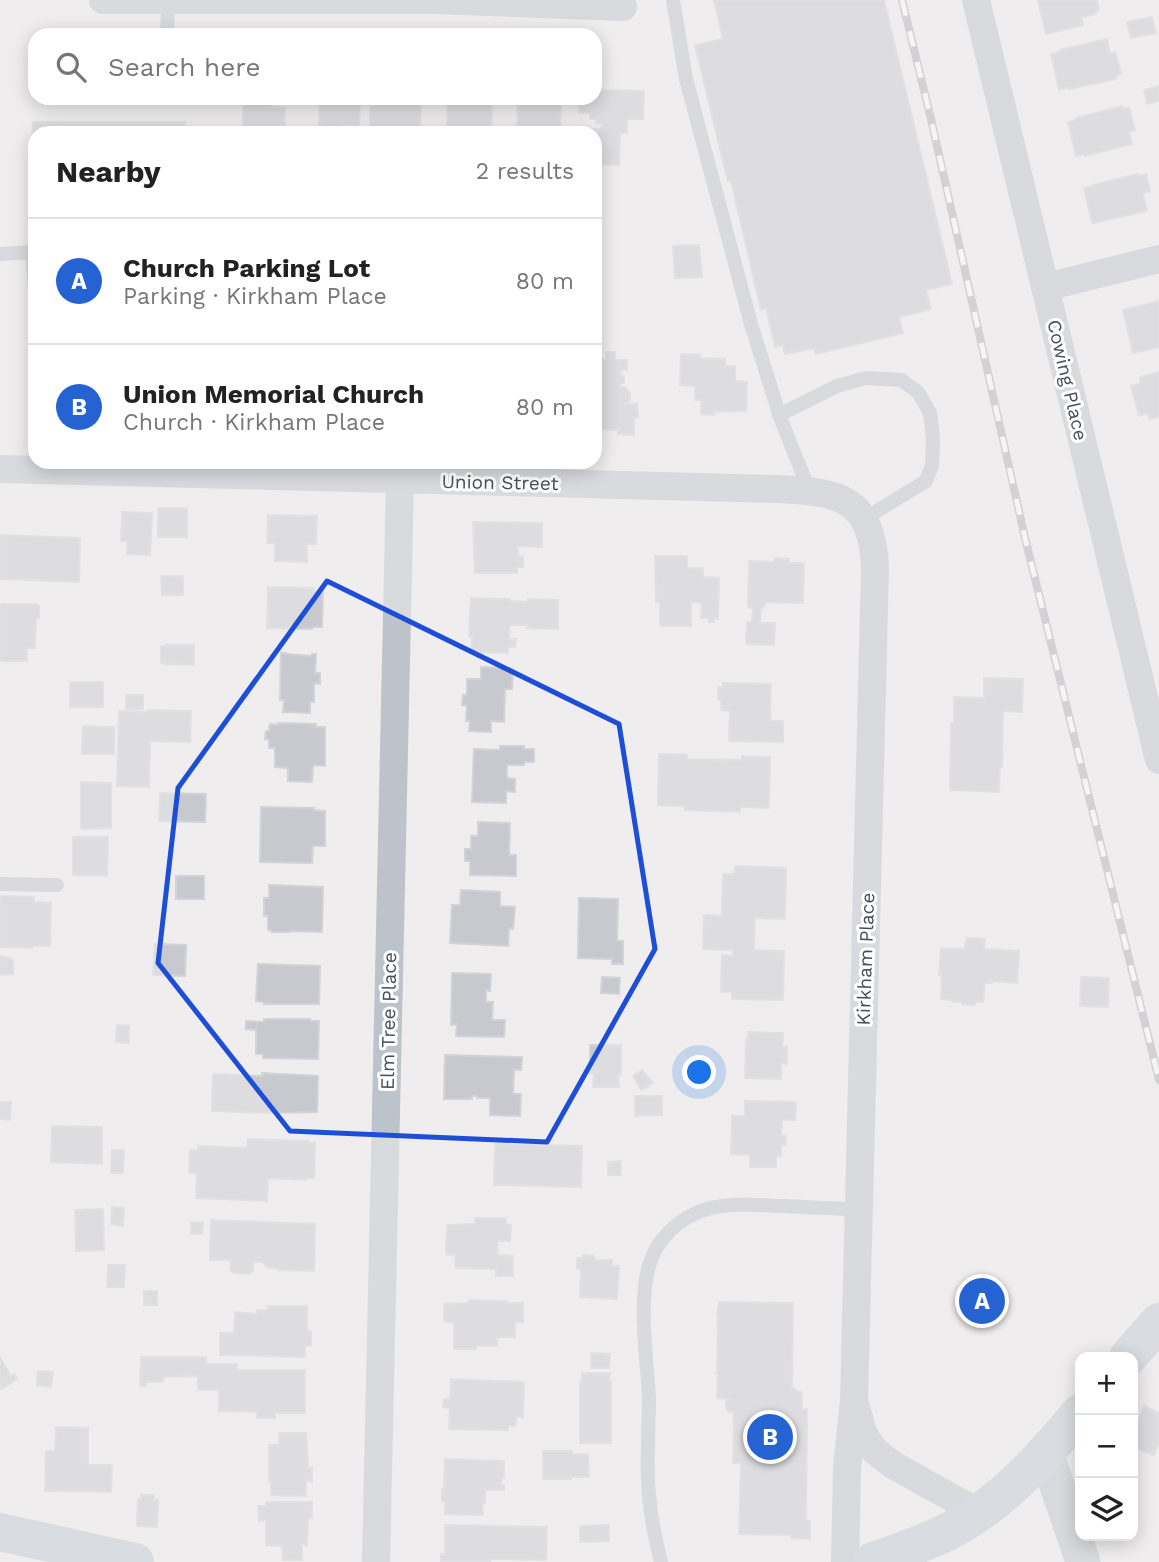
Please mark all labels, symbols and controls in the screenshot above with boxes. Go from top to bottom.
search box [28,28,602,105]
icon: search [52,48,90,86]
text: Search here [108,52,260,82]
text: Nearby [56,154,161,189]
text: 2 results [476,158,574,185]
text: Church Parking Lot [123,253,370,283]
text: A [71,268,87,295]
text: 80 m [516,268,574,295]
text: Parking · Kirkham Place [123,283,387,310]
street label: Cowing Place [1042,318,1093,443]
text: Union Memorial Church [123,379,424,409]
text: B [71,394,87,421]
text: 80 m [516,394,574,421]
text: Church · Kirkham Place [123,409,385,436]
street label: Union Street [441,470,559,495]
street label: Kirkham Place [852,892,879,1026]
street label: Elm Tree Place [376,952,401,1090]
your location [682,1055,716,1089]
pin: A [959,1275,1005,1327]
map controls [1075,1352,1138,1541]
button: + [1075,1352,1138,1415]
pin: B [747,1411,793,1463]
button: − [1075,1415,1138,1478]
button: layers [1075,1478,1138,1541]

